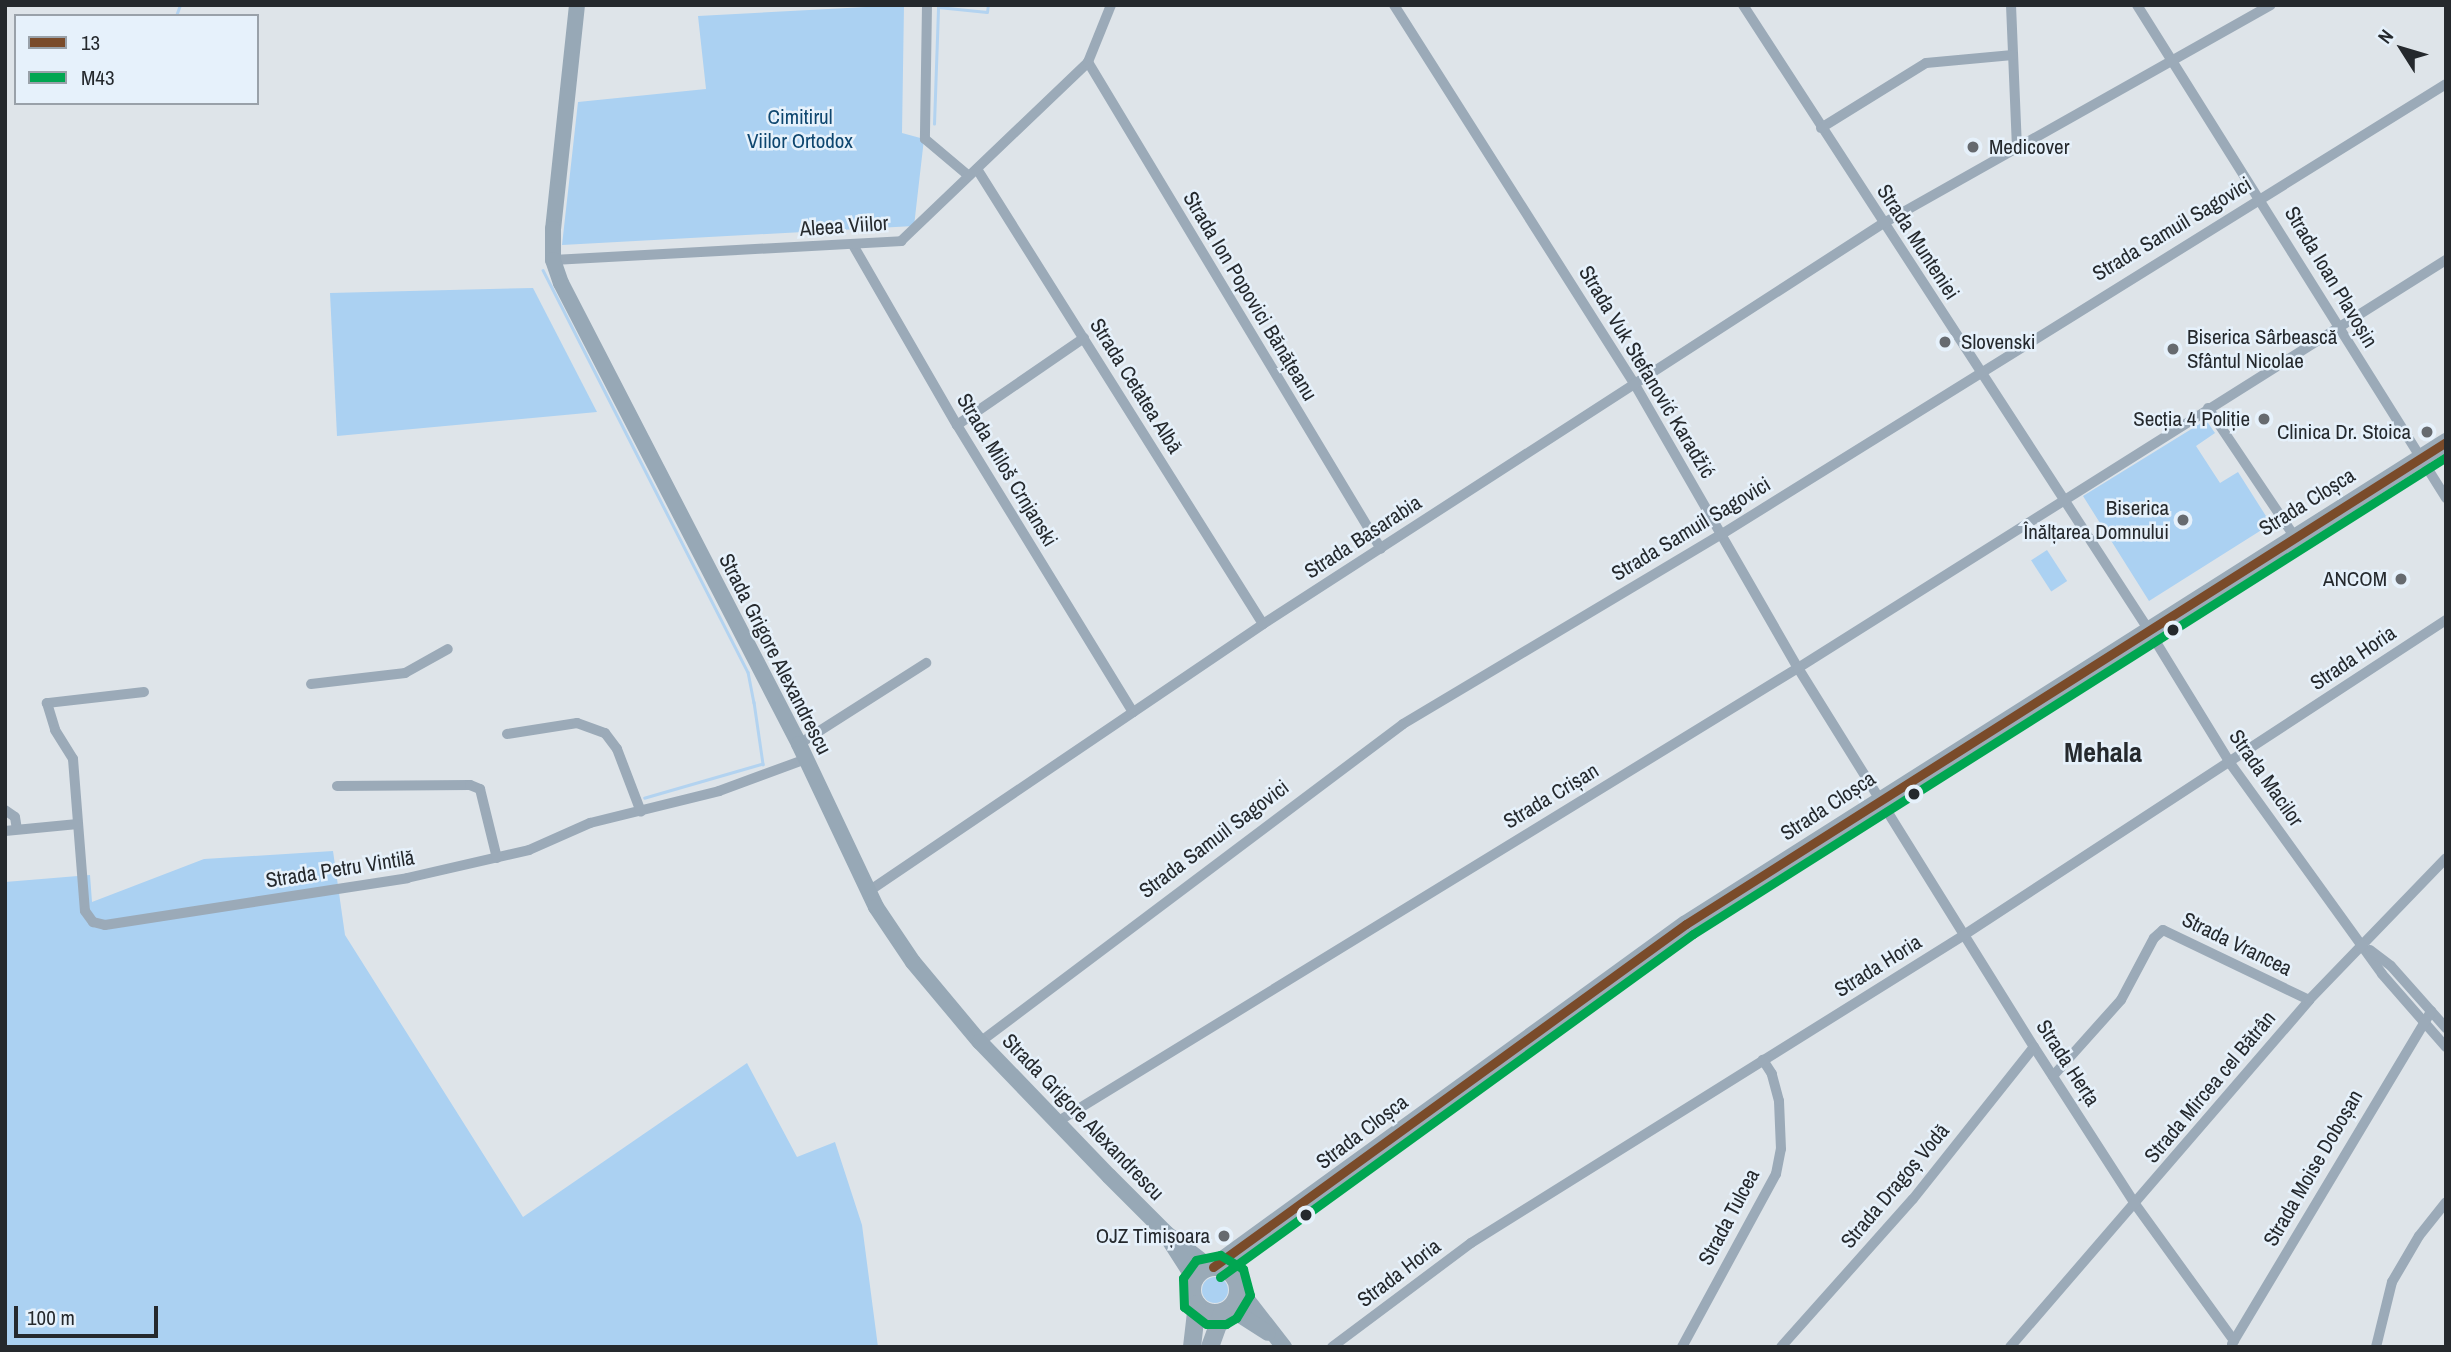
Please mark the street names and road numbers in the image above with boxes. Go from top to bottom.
street label: Strada Samuil Sagovici [2088,172,2256,286]
street label: Strada Munteniei [1871,180,1965,304]
street label: Strada Ion Popovici Bănățeanu [1178,187,1322,405]
street label: Strada Ioan Plavoșin [2279,202,2383,352]
street label: Aleea Viilor [799,210,889,242]
street label: Strada Vuk Stefanović Karadžić [1574,261,1720,483]
street label: Strada Cetatea Albă [1084,314,1188,458]
street label: Strada Miloš Crnjanski [951,389,1063,551]
street label: Strada Cloșca [2254,463,2360,541]
street label: Strada Samuil Sagovici [1607,472,1775,586]
street label: Strada Basarabia [1300,490,1426,584]
street label: Strada Grigore Alexandrescu [713,549,837,759]
street label: Strada Horia [2305,620,2401,696]
street label: Strada Macilor [2224,725,2308,831]
street label: Strada Crișan [1499,758,1603,834]
street label: Strada Cloșca [1776,766,1880,846]
street label: Strada Samuil Sagovici [1134,774,1294,904]
street label: Strada Petru Vintilă [264,845,416,893]
street label: Strada Vrancea [2178,907,2296,981]
street label: Strada Horia [1830,929,1926,1003]
street label: Strada Mircea cel Bătrân [2139,1006,2281,1168]
street label: Strada Herța [2031,1015,2105,1111]
street label: Strada Grigore Alexandrescu [996,1028,1170,1206]
street label: Strada Moise Doboșan [2258,1085,2368,1251]
street label: Strada Cloșca [1311,1089,1413,1175]
street label: Strada Dragoș Vodă [1836,1118,1954,1254]
street label: Strada Tulcea [1693,1164,1765,1270]
street label: Strada Horia [1352,1234,1446,1312]

